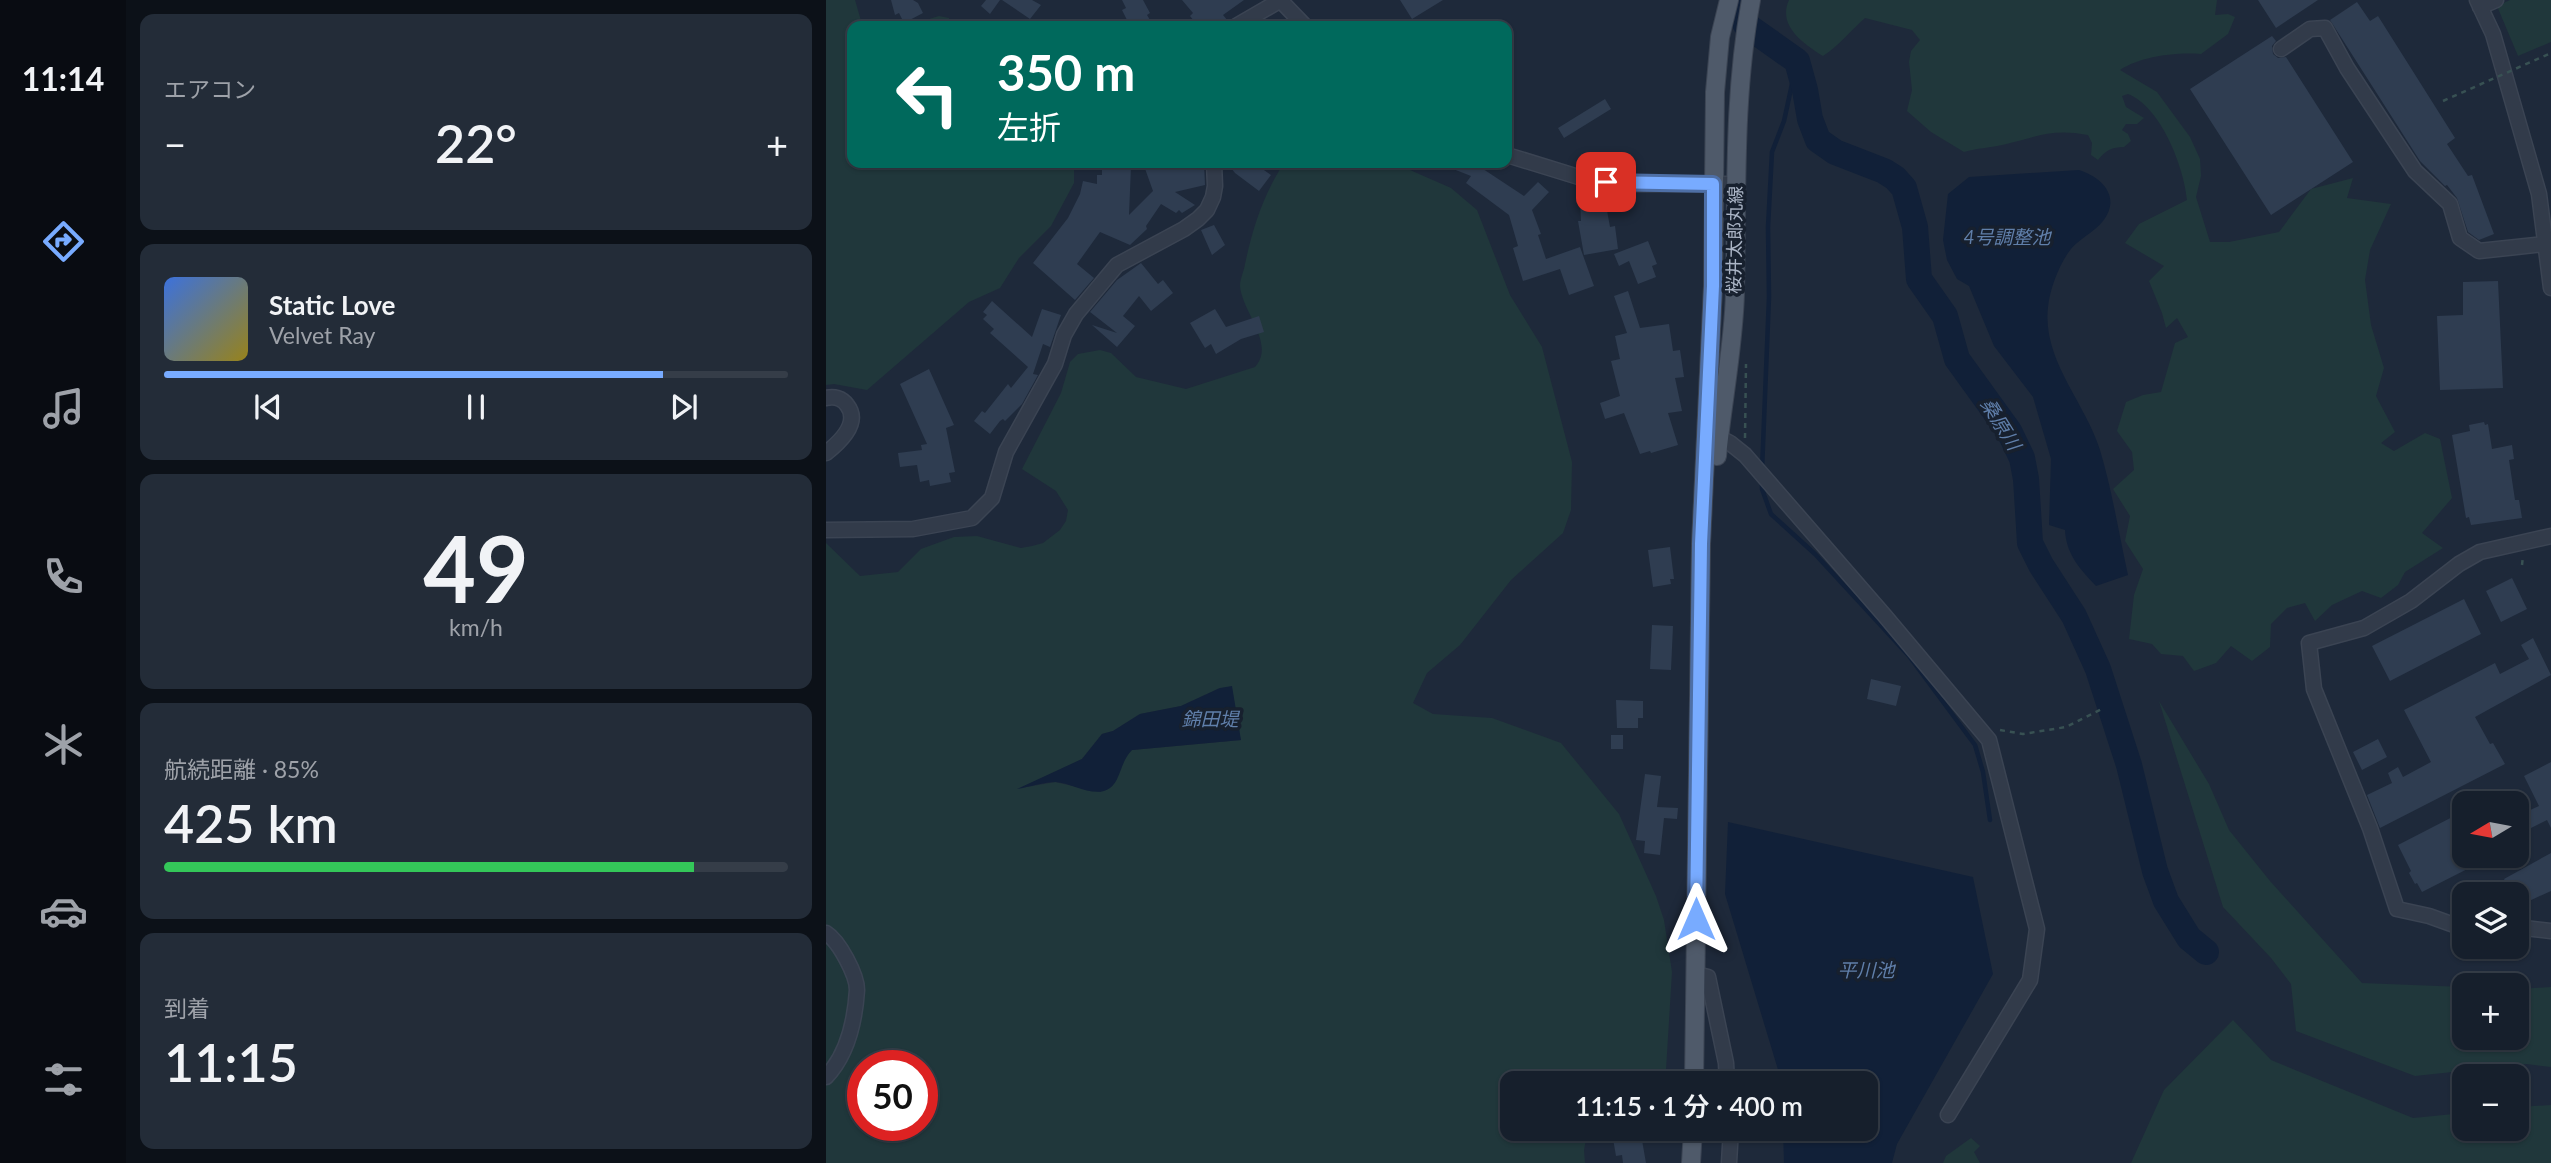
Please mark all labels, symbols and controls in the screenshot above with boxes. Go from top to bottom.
text: 350 m [997,43,1135,101]
icon: left [882,49,973,140]
text: 11:14 [22,59,104,98]
text: エアコン [164,75,256,103]
text: 左折 [997,107,1061,146]
text: 22° [435,112,517,174]
text: − [164,121,186,167]
text: + [766,121,788,167]
pin [1576,152,1636,212]
icon: arrive [1587,163,1625,201]
street label: 桜井太郎丸線 [1722,186,1746,294]
icon: directions [39,217,88,266]
water label: 4号調整池 [1963,225,2053,248]
text: Static Love [269,289,396,321]
text: Velvet Ray [269,321,375,349]
icon: music [39,384,88,433]
icon: previous [249,388,287,426]
icon: pause [457,388,495,426]
icon: next [665,388,703,426]
water label: 桑原川 [1977,393,2027,456]
text: 49 [423,513,529,622]
icon: phone [39,552,88,601]
text: km/h [449,613,503,641]
water label: 錦田堤 [1181,707,1240,730]
icon: climate [39,720,88,769]
text: 航続距離 · 85% [164,755,319,783]
north arrow [2452,791,2529,868]
map controls [2452,791,2529,1141]
text: 425 km [164,792,338,854]
position arrow [1659,882,1733,956]
button: layers [2452,882,2529,959]
icon: car [39,887,88,936]
water label: 平川池 [1837,958,1896,981]
button: + [2452,973,2529,1050]
text: 到着 [164,994,210,1022]
text: 11:15 [164,1031,298,1093]
speed limit sign: 50 [847,1050,938,1141]
icon: filters [39,1055,88,1104]
button: − [2452,1064,2529,1141]
text: 11:15 · 1 分 · 400 m [1575,1090,1803,1122]

